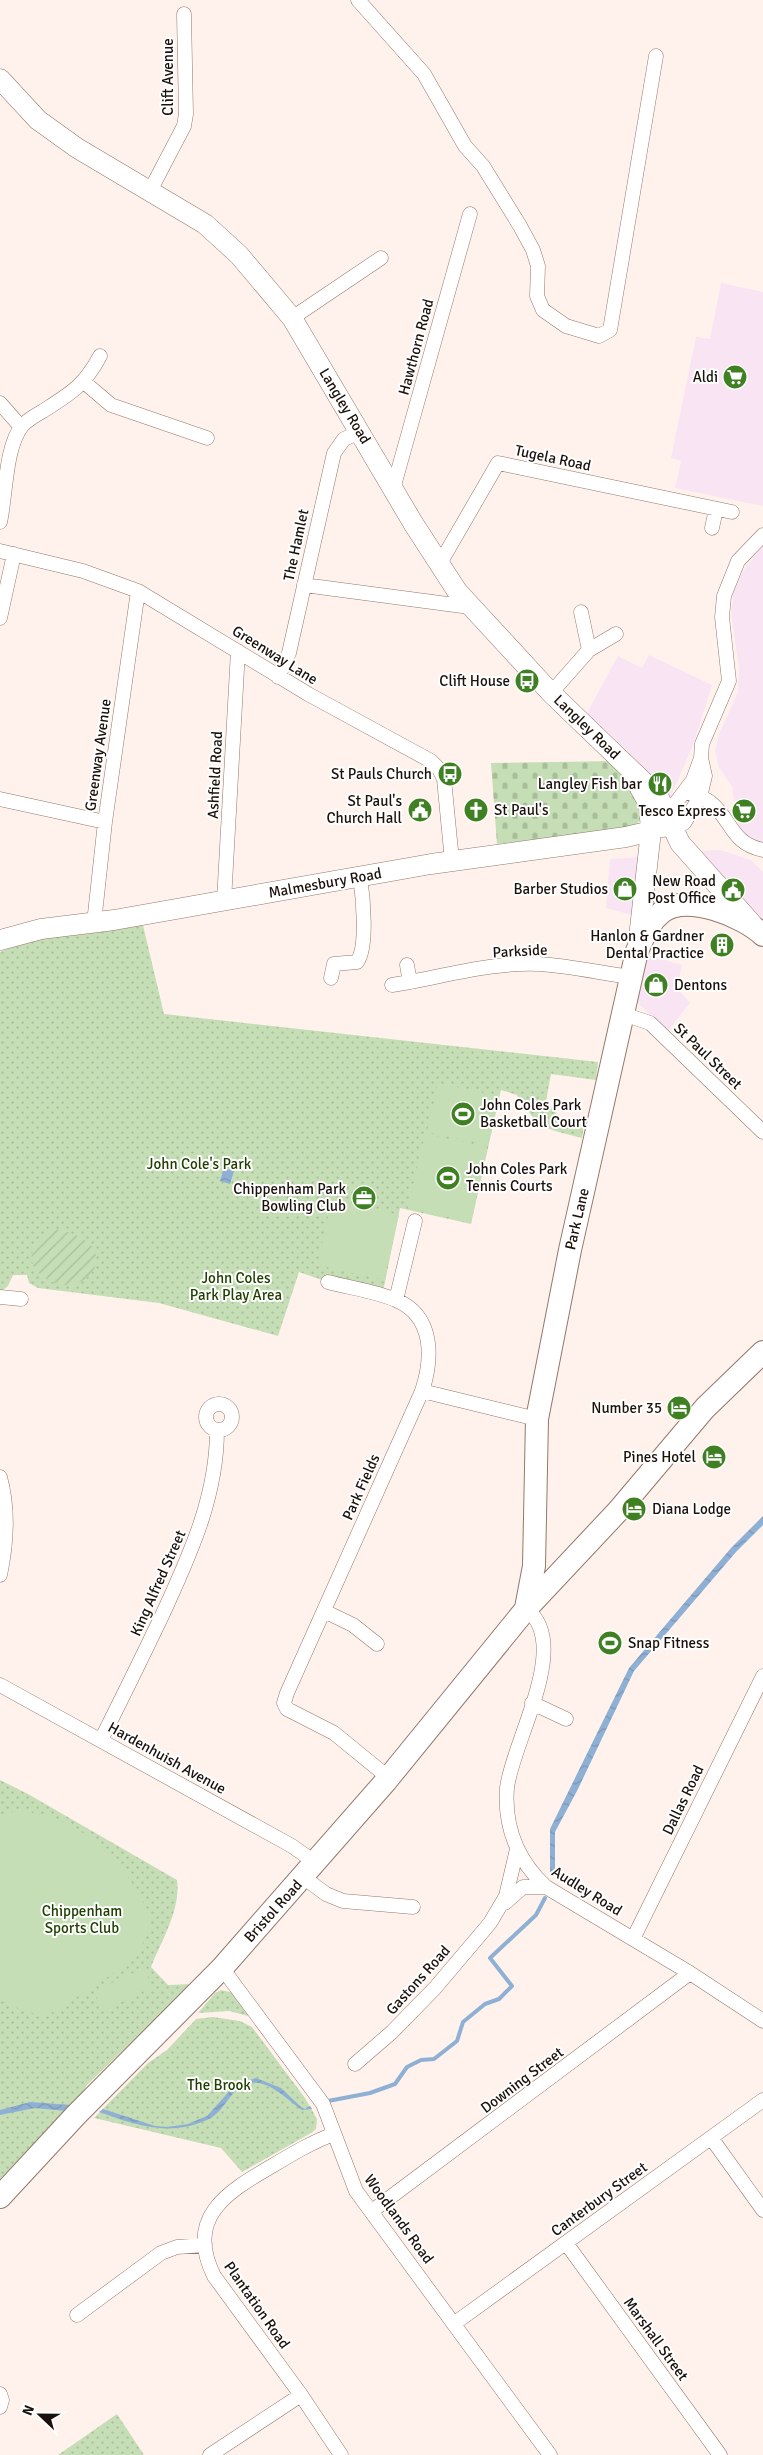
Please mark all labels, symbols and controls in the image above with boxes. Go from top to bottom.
street label: Clift Avenue [159,38,177,116]
street label: Hawthorn Road [395,297,438,397]
supermarket icon: Aldi [722,364,748,390]
street label: Langley Road [315,365,375,447]
place label: Aldi [693,368,718,386]
street label: Tugela Road [513,441,593,475]
street label: The Hamlet [280,507,312,583]
street label: Greenway Lane [229,622,321,688]
bus stop icon: Clift House [514,668,540,694]
place label: Clift House [439,672,510,690]
street label: Langley Road [550,691,624,763]
street label: Greenway Avenue [81,698,115,812]
street label: Ashfield Road [204,731,226,819]
bus stop icon: St Pauls Church [437,761,463,787]
place label: St Pauls Church [331,765,432,783]
restaurant icon: Langley Fish bar [647,771,673,797]
place label: Langley Fish bar [538,775,642,793]
place label: St Paul's Church Hall [326,792,402,827]
public building icon: St Paul's Church Hall [407,797,433,823]
church icon: St Paul's [463,797,489,823]
supermarket icon: Tesco Express [731,798,757,824]
place label: St Paul's [494,801,549,819]
place label: Tesco Express [639,802,726,820]
street label: Malmesbury Road [267,864,383,902]
place label: New Road Post Office [647,872,716,907]
shop icon: Barber Studios [612,876,638,902]
public building icon: New Road Post Office [720,877,746,903]
place label: Barber Studios [513,880,608,898]
place label: Hanlon & Gardner Dental Practice [590,927,704,962]
building icon: Hanlon & Gardner Dental Practice [709,932,735,958]
street label: Parkside [492,941,548,961]
shop icon: Dentons [643,972,669,998]
place label: Dentons [674,976,728,994]
street label: St Paul Street [670,1019,746,1093]
place label: John Coles Park Basketball Court [480,1096,587,1131]
sports icon: John Coles Park Basketball Court [450,1101,476,1127]
park label: John Cole's Park [147,1155,252,1173]
place label: John Coles Park Tennis Courts [466,1160,568,1195]
sports icon: John Coles Park Tennis Courts [435,1165,461,1191]
place label: Chippenham Park Bowling Club [233,1180,346,1215]
office icon: Chippenham Park Bowling Club [351,1185,377,1211]
street label: Park Lane [561,1186,593,1252]
park label: John Coles Park Play Area [190,1269,282,1304]
hotel icon: Number 35 [666,1395,692,1421]
place label: Number 35 [591,1399,662,1417]
hotel icon: Pines Hotel [701,1444,727,1470]
place label: Pines Hotel [623,1448,696,1466]
street label: Park Fields [338,1451,384,1523]
hotel icon: Diana Lodge [621,1496,647,1522]
place label: Diana Lodge [652,1500,731,1518]
street label: King Alfred Street [127,1527,189,1639]
sports icon: Snap Fitness [597,1630,623,1656]
place label: Snap Fitness [628,1634,710,1652]
street label: Hardenhuish Avenue [105,1718,229,1798]
street label: Dallas Road [658,1762,708,1838]
street label: Audley Road [549,1862,625,1920]
street label: Bristol Road [240,1876,306,1946]
park label: Chippenham Sports Club [42,1902,122,1937]
street label: Gastons Road [382,1942,454,2018]
street label: Downing Street [477,2043,567,2117]
park label: The Brook [187,2076,251,2094]
street label: Canterbury Street [547,2158,651,2240]
street label: Woodlands Road [361,2171,437,2267]
street label: Plantation Road [220,2258,294,2352]
street label: Marshall Street [620,2294,692,2384]
north arrow [15,2390,65,2440]
text: N [19,2403,38,2418]

